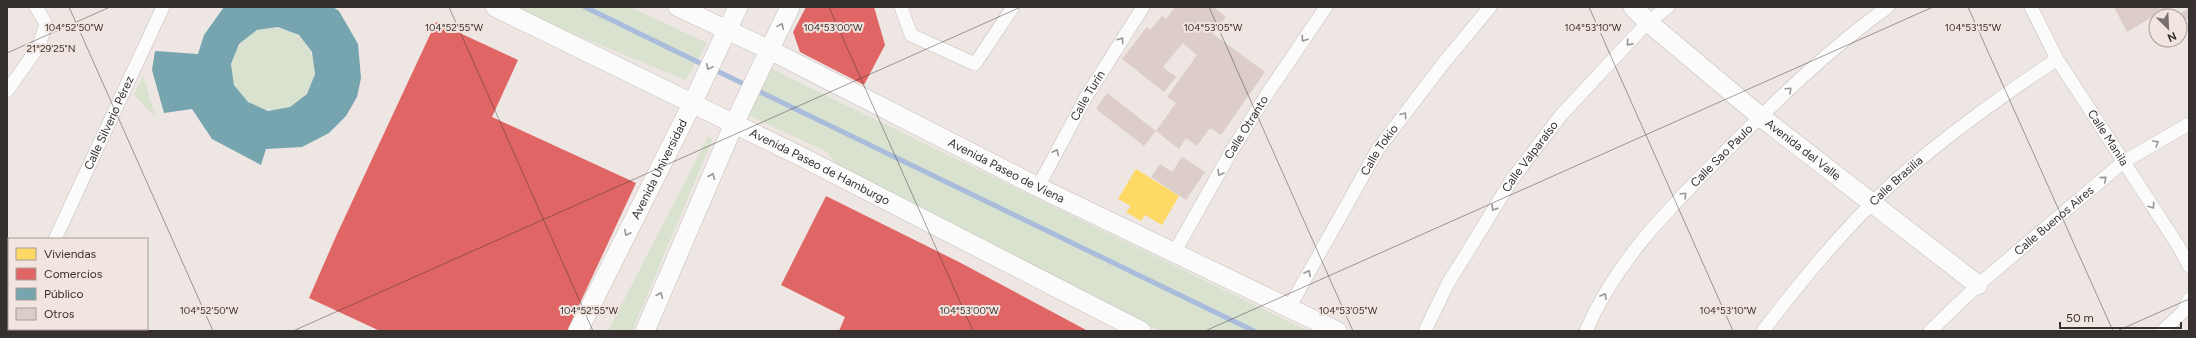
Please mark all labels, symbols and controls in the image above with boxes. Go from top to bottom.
north arrow [2148,8,2188,48]
text: 104°52'50"W [45,21,104,34]
text: 104°52'55"W [425,21,483,34]
text: 104°53'00"W [803,21,863,34]
text: 104°53'05"W [1184,21,1243,34]
text: 104°53'10"W [1565,21,1622,34]
text: 104°53'15"W [1945,21,2002,34]
one-way arrow [776,23,784,31]
text: N [2165,29,2178,44]
one-way arrow [1301,35,1309,42]
one-way arrow [1116,37,1124,44]
one-way arrow [1627,38,1634,46]
text: 21°29'25"N [27,42,75,55]
one-way arrow [706,63,714,71]
street label: Calle Turín [1068,68,1108,123]
street label: Calle Silverio Pérez [81,74,137,172]
one-way arrow [1784,87,1792,95]
street label: Calle Otranto [1222,93,1271,161]
street label: Calle Manila [2085,107,2131,168]
one-way arrow [1400,112,1407,119]
street label: Avenida del Valle [1763,116,1844,183]
street label: Avenida Universidad [628,117,690,221]
street label: Calle Valparaíso [1499,118,1561,195]
street label: Calle Tokio [1358,122,1401,178]
street label: Calle Sao Paulo [1688,122,1755,190]
street label: Avenida Paseo de Hamburgo [747,126,892,208]
street label: Avenida Paseo de Viena [946,135,1067,206]
one-way arrow [2152,140,2159,148]
one-way arrow [1051,149,1059,157]
street label: Calle Brasilia [1867,153,1926,209]
one-way arrow [1217,168,1224,176]
one-way arrow [707,172,715,180]
one-way arrow [2099,176,2106,183]
street label: Calle Buenos Aires [2011,183,2097,258]
one-way arrow [1679,192,1687,200]
one-way arrow [2147,202,2154,209]
one-way arrow [1491,204,1499,211]
one-way arrow [624,229,632,236]
legend [8,238,148,330]
text: Viviendas [44,247,97,261]
text: Comercios [44,267,103,281]
one-way arrow [1304,270,1311,278]
text: Público [44,287,84,301]
one-way arrow [656,292,664,299]
one-way arrow [1599,293,1606,300]
text: 104°52'50"W [180,304,239,317]
text: 104°52'55"W [560,304,618,317]
text: 104°53'00"W [939,304,999,317]
text: 104°53'05"W [1319,304,1378,317]
text: 104°53'10"W [1700,304,1757,317]
scale bar [2060,304,2181,330]
text: Otros [44,307,75,321]
text: 50 m [2066,311,2094,325]

